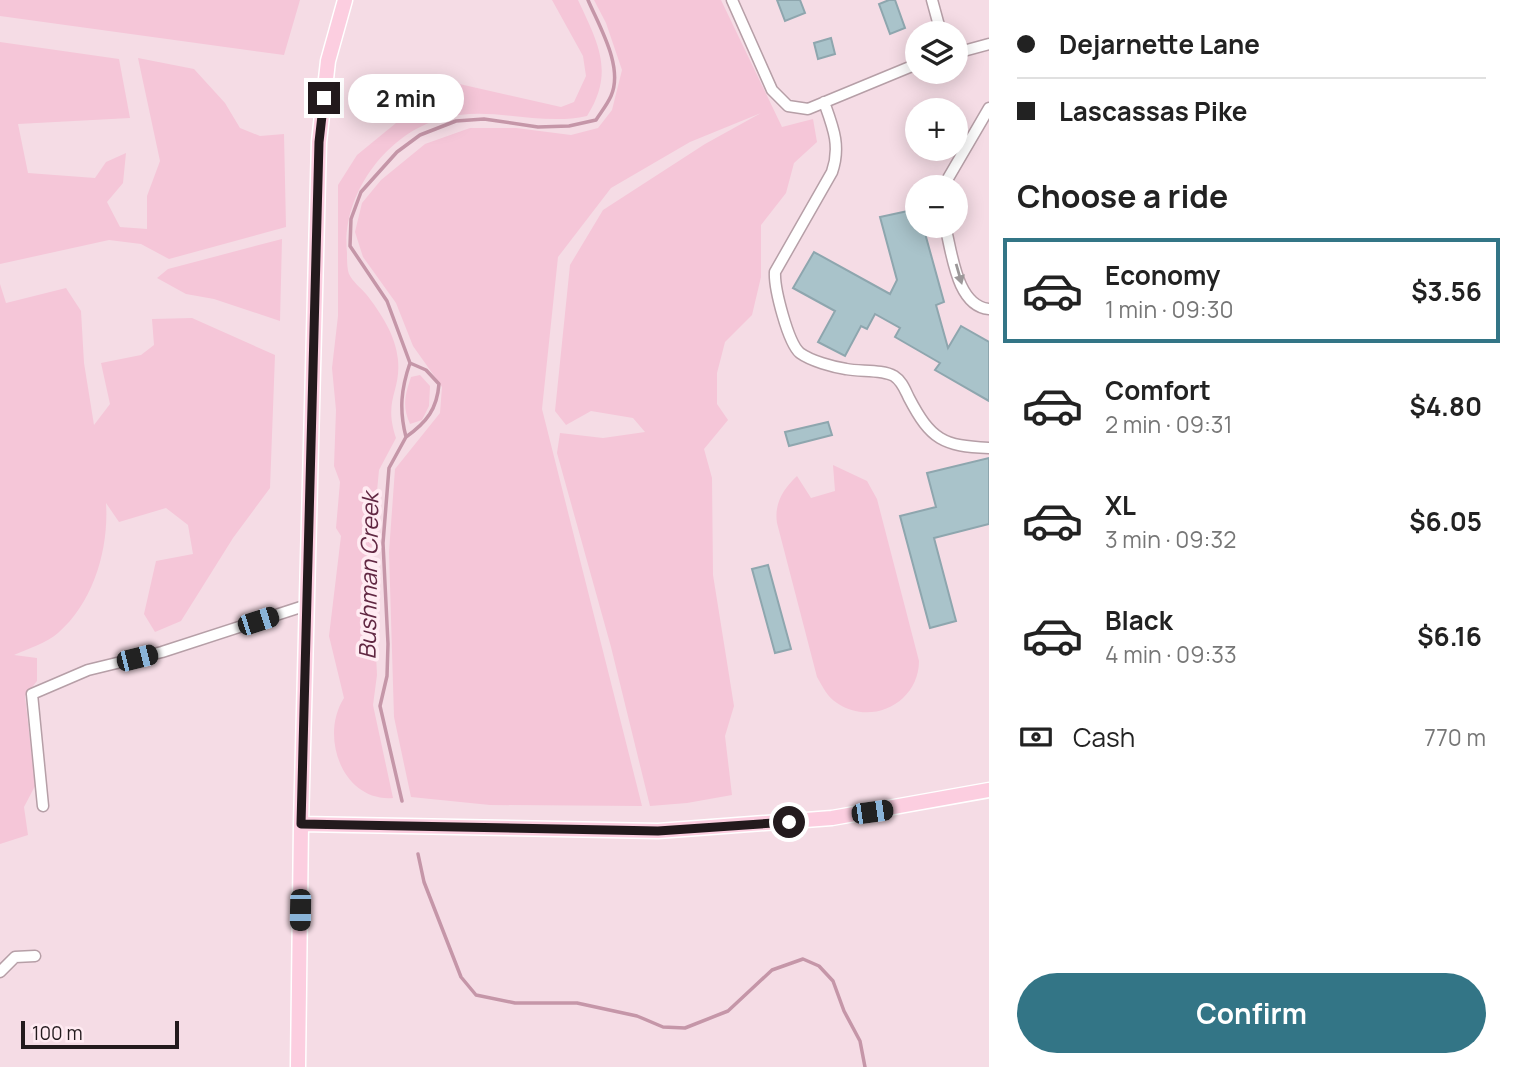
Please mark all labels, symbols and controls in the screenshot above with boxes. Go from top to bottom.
map controls [905,21,968,238]
button: layers [905,21,968,84]
text: Dejarnette Lane [1059,26,1260,62]
callout: 2 min [348,74,464,122]
route end [308,82,340,114]
text: 2 min [376,82,436,114]
text: Lascassas Pike [1059,93,1247,129]
button: + [905,98,968,161]
text: Choose a ride [1017,174,1228,218]
button: − [905,175,968,238]
text: Economy [1105,257,1220,293]
icon: car [1021,259,1084,322]
one-way arrow [954,264,964,285]
text: $3.56 [1411,273,1482,309]
text: 1 min · 09:30 [1105,293,1233,325]
text: Comfort [1105,372,1211,408]
icon: car [1021,374,1084,437]
text: $4.80 [1409,388,1482,424]
text: 2 min · 09:31 [1105,408,1233,440]
text: XL [1105,487,1136,523]
water label: Bushman Creek [351,489,386,660]
icon: car [1021,489,1084,552]
text: $6.05 [1409,503,1482,539]
text: 3 min · 09:32 [1105,523,1236,555]
text: Black [1105,602,1173,638]
icon: car [1021,604,1084,667]
car [235,605,282,637]
text: $6.16 [1417,618,1482,654]
text: 4 min · 09:33 [1105,638,1237,670]
car [115,643,160,673]
icon: cash [1017,718,1055,756]
text: Cash [1073,719,1135,755]
text: 770 m [1424,721,1486,753]
car [850,799,895,825]
route start [773,806,805,838]
car [290,889,311,931]
button: Confirm [1017,973,1486,1053]
scale bar [21,1018,178,1050]
text: 100 m [32,1020,83,1046]

